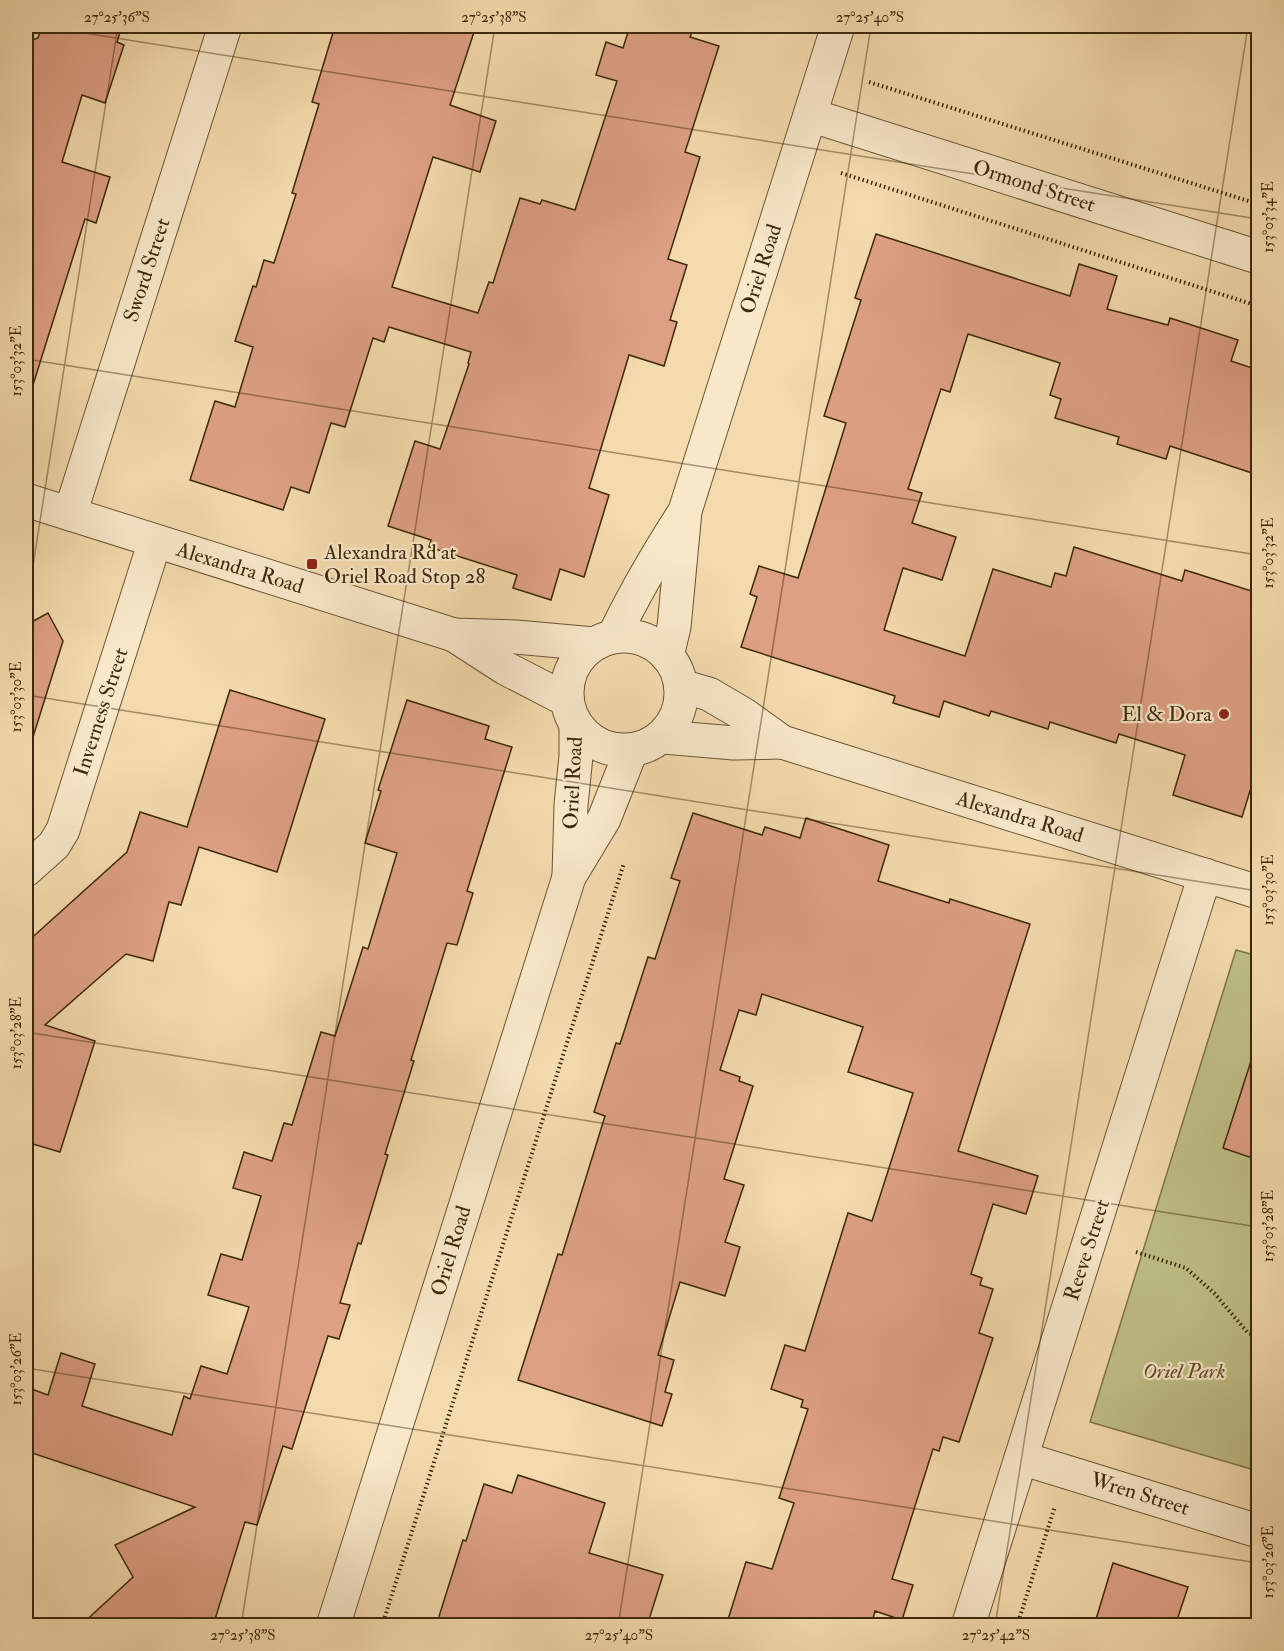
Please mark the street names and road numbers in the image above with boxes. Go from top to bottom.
street label: Ormond Street [969,153,1099,219]
street label: Sword Street [118,215,177,325]
street label: Oriel Road [734,220,788,317]
street label: Alexandra Road [172,536,307,600]
street label: Inverness Street [68,644,135,780]
street label: Oriel Road [557,735,589,830]
street label: Alexandra Road [952,785,1087,849]
street label: Reeve Street [1058,1196,1116,1304]
street label: Oriel Road [425,1202,478,1299]
street label: Wren Street [1086,1466,1193,1522]

